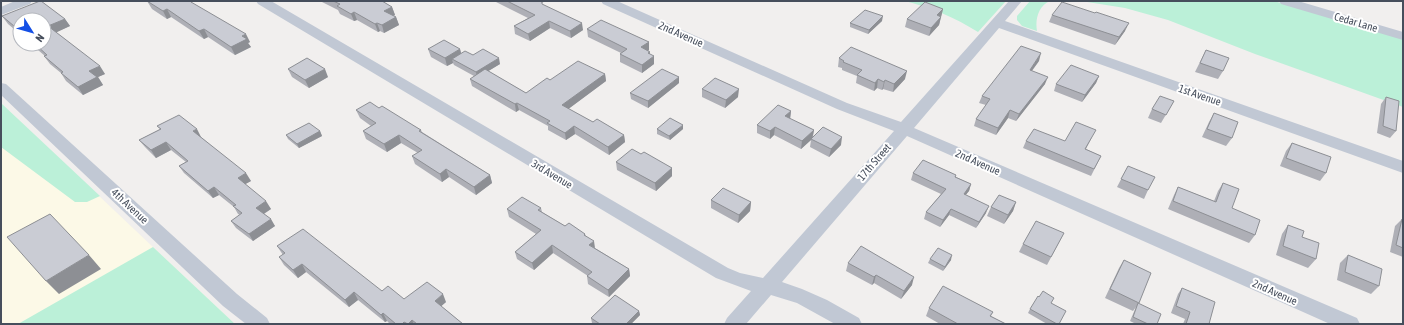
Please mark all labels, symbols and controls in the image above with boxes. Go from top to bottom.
street label: Cedar Lane [1333,10,1379,34]
north arrow [12,12,52,52]
street label: 2nd Avenue [657,19,705,49]
text: N [33,32,47,44]
street label: 1st Avenue [1177,82,1223,108]
street label: 17th Street [855,141,893,183]
street label: 2nd Avenue [954,147,1002,177]
street label: 3rd Avenue [529,157,575,191]
street label: 4th Avenue [109,186,151,226]
street label: 2nd Avenue [1251,277,1299,307]

